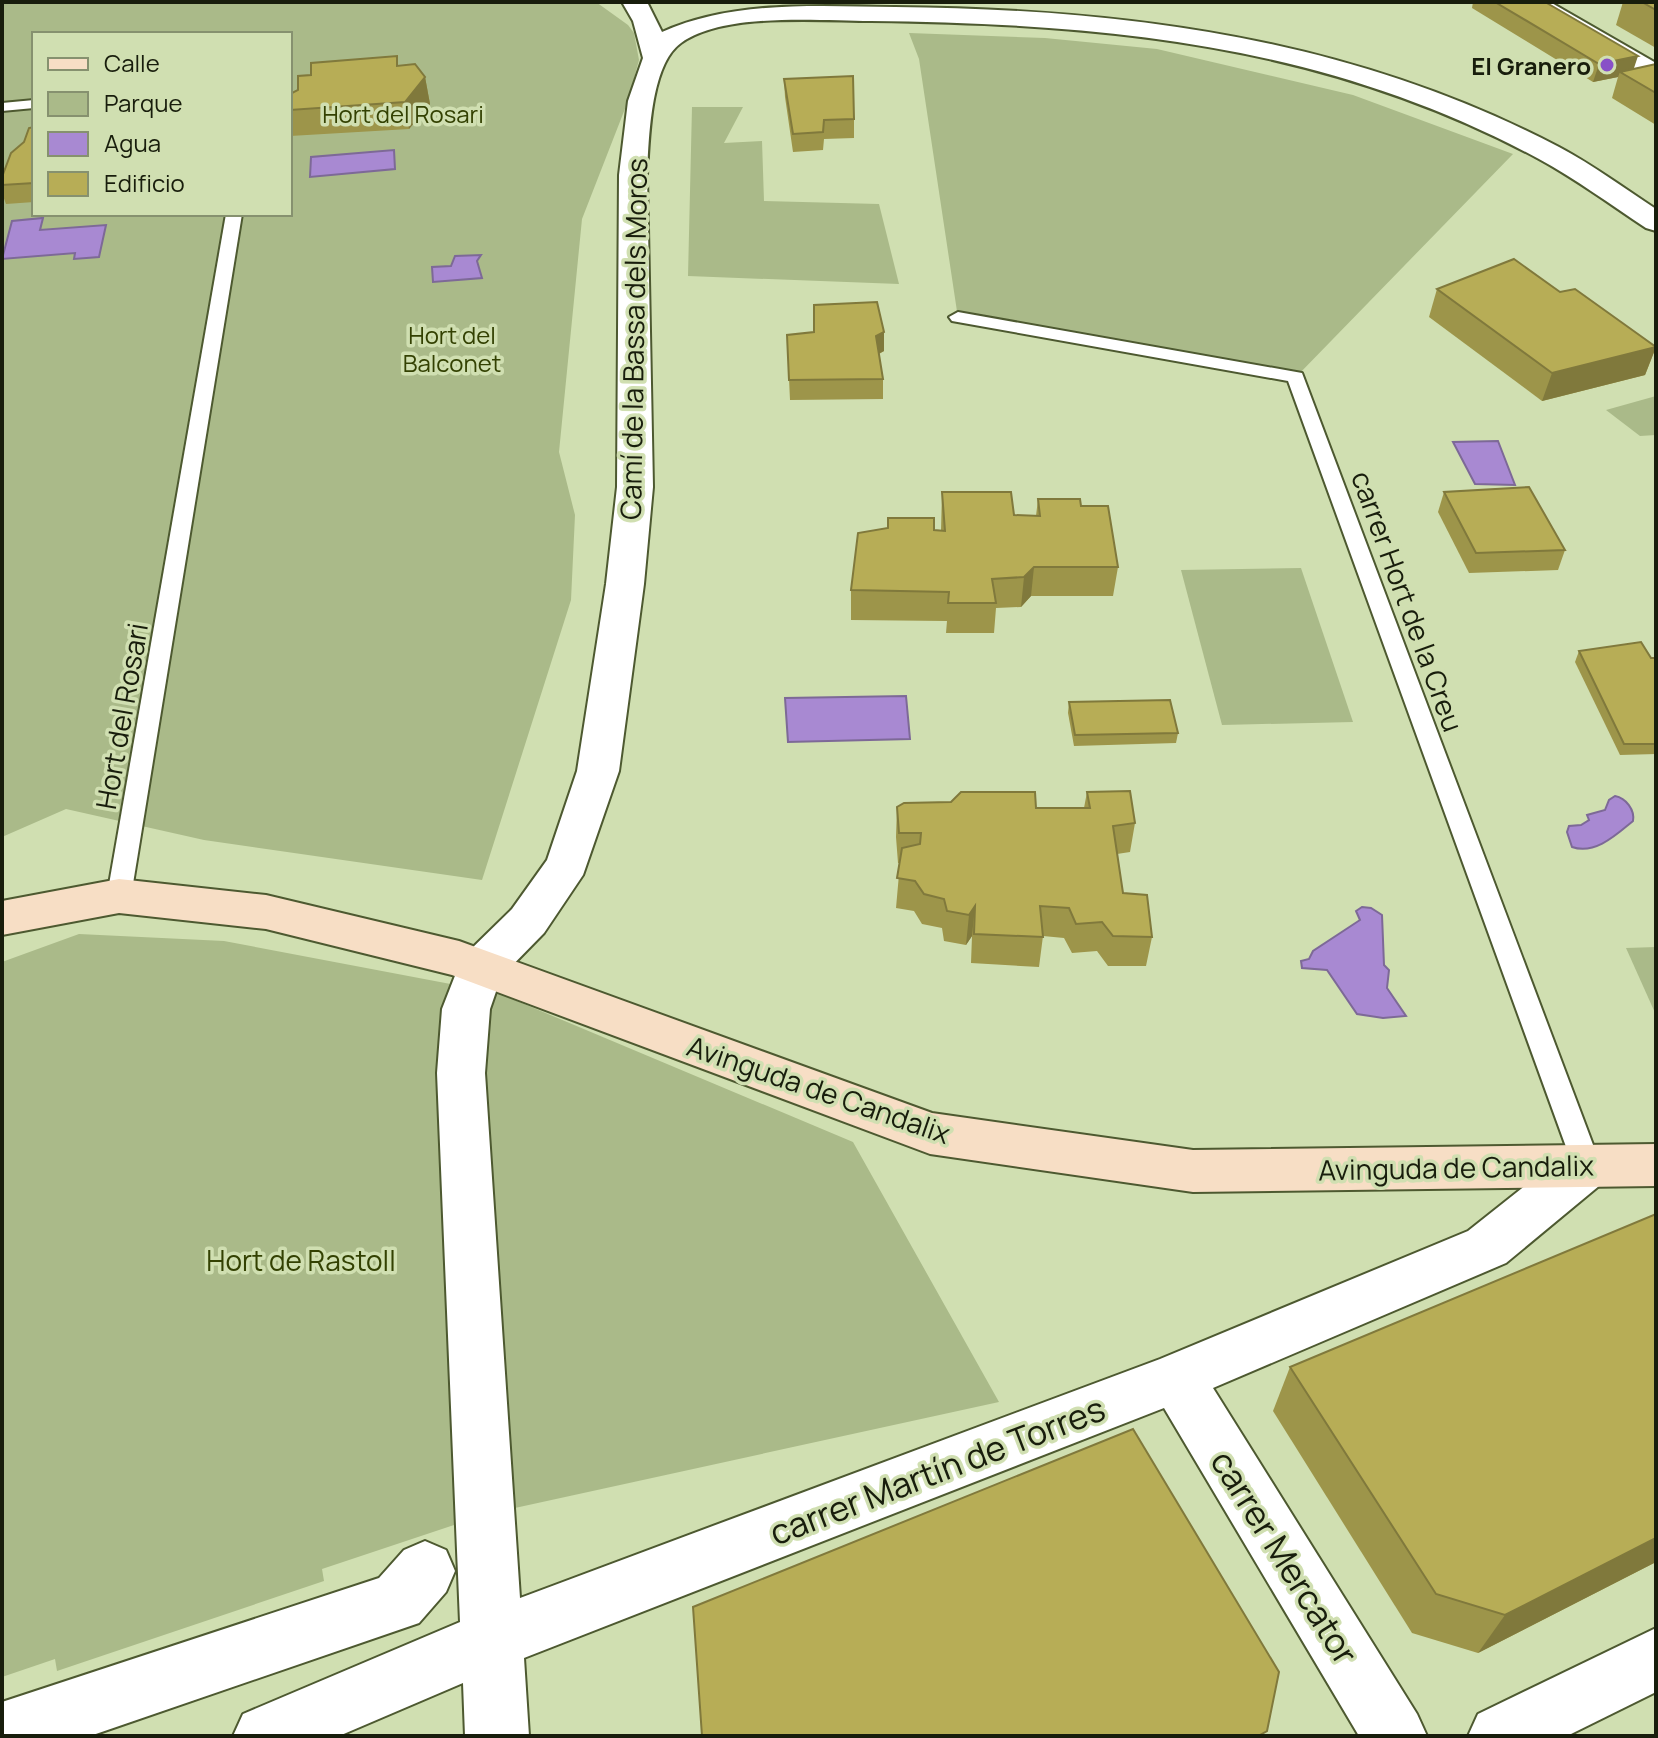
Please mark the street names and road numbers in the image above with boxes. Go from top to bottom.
street label: Camí de la Bassa dels Moros [611,158,655,520]
street label: carrer Hort de la Creu [1343,465,1473,737]
street label: Hort del Rosari [86,620,156,812]
street label: Avinguda de Candalix [683,1026,956,1152]
street label: Avinguda de Candalix [1318,1146,1594,1188]
street label: carrer Martín de Torres [763,1385,1111,1555]
street label: carrer Mercator [1201,1441,1369,1673]

